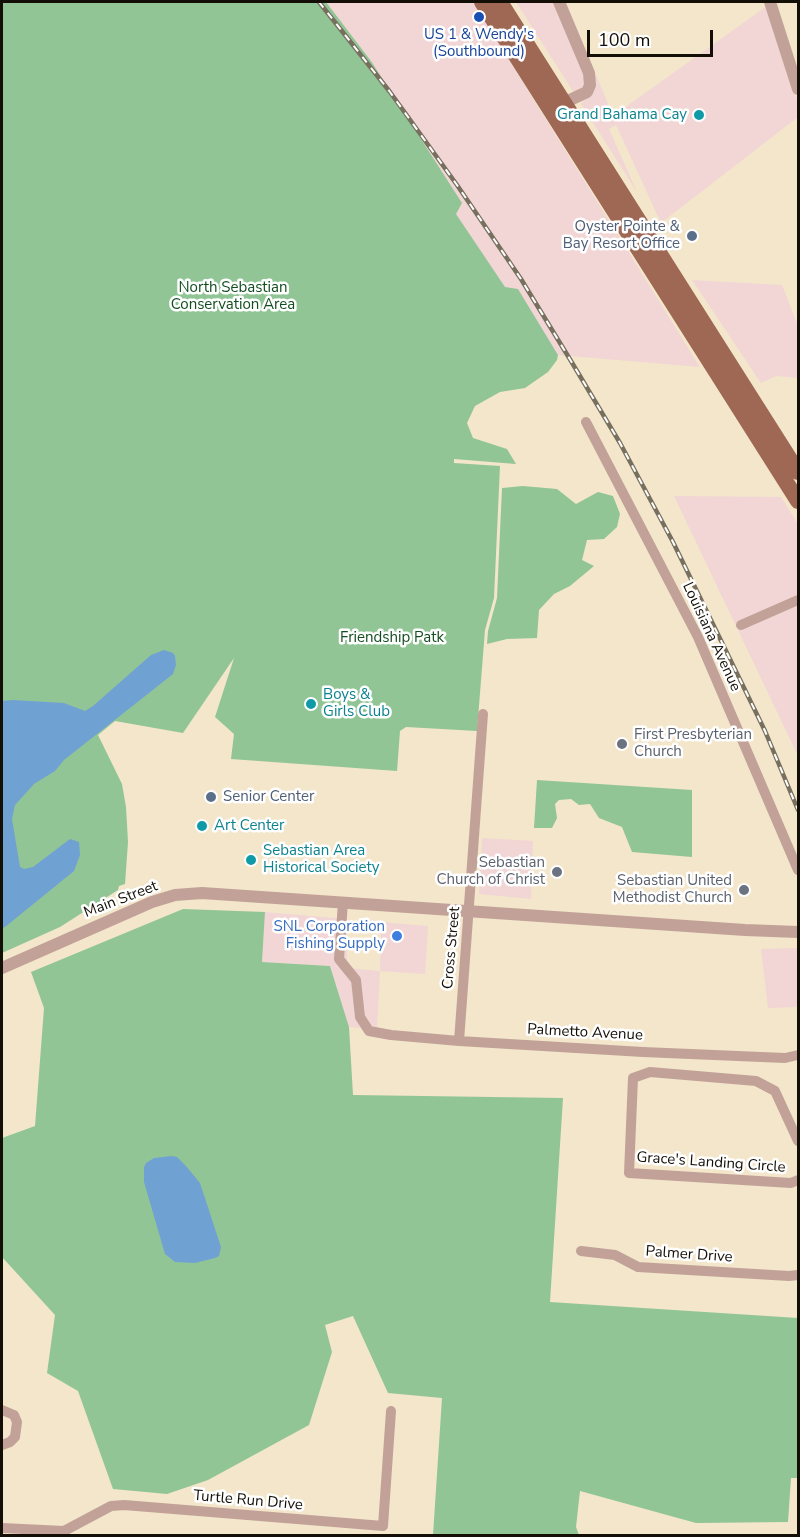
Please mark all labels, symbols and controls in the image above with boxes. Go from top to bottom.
marker: US 1 & Wendy's (Southbound) [472,10,486,24]
scale bar [590,18,716,56]
place label: US 1 & Wendy's (Southbound) [424,26,534,61]
text: 100 m [598,28,650,52]
place label: Grand Bahama Cay [557,106,687,124]
marker: Grand Bahama Cay [692,108,706,122]
place label: Oyster Pointe & Bay Resort Office [563,218,680,253]
marker: Oyster Pointe & Bay Resort Office [685,229,699,243]
park label: North Sebastian Conservation Area [171,279,295,314]
street label: Louisiana Avenue [678,580,744,694]
park label: Friendship Patk [340,629,444,647]
place label: Boys & Girls Club [323,686,390,721]
marker: Boys & Girls Club [304,697,318,711]
place label: First Presbyterian Church [634,726,752,761]
marker: First Presbyterian Church [615,737,629,751]
place label: Senior Center [223,788,314,806]
marker: Senior Center [204,790,218,804]
place label: Art Center [214,817,284,835]
marker: Art Center [195,819,209,833]
place label: Sebastian Area Historical Society [263,842,380,877]
marker: Sebastian Area Historical Society [244,853,258,867]
place label: Sebastian Church of Christ [436,854,545,889]
marker: Sebastian Church of Christ [550,865,564,879]
place label: Sebastian United Methodist Church [613,872,732,907]
street label: Main Street [82,878,160,922]
marker: Sebastian United Methodist Church [737,883,751,897]
street label: Cross Street [439,906,465,990]
place label: SNL Corporation Fishing Supply [273,918,385,953]
marker: SNL Corporation Fishing Supply [390,929,404,943]
street label: Palmetto Avenue [527,1021,643,1045]
street label: Grace's Landing Circle [636,1149,786,1177]
street label: Palmer Drive [645,1243,733,1267]
street label: Turtle Run Drive [192,1487,304,1515]

